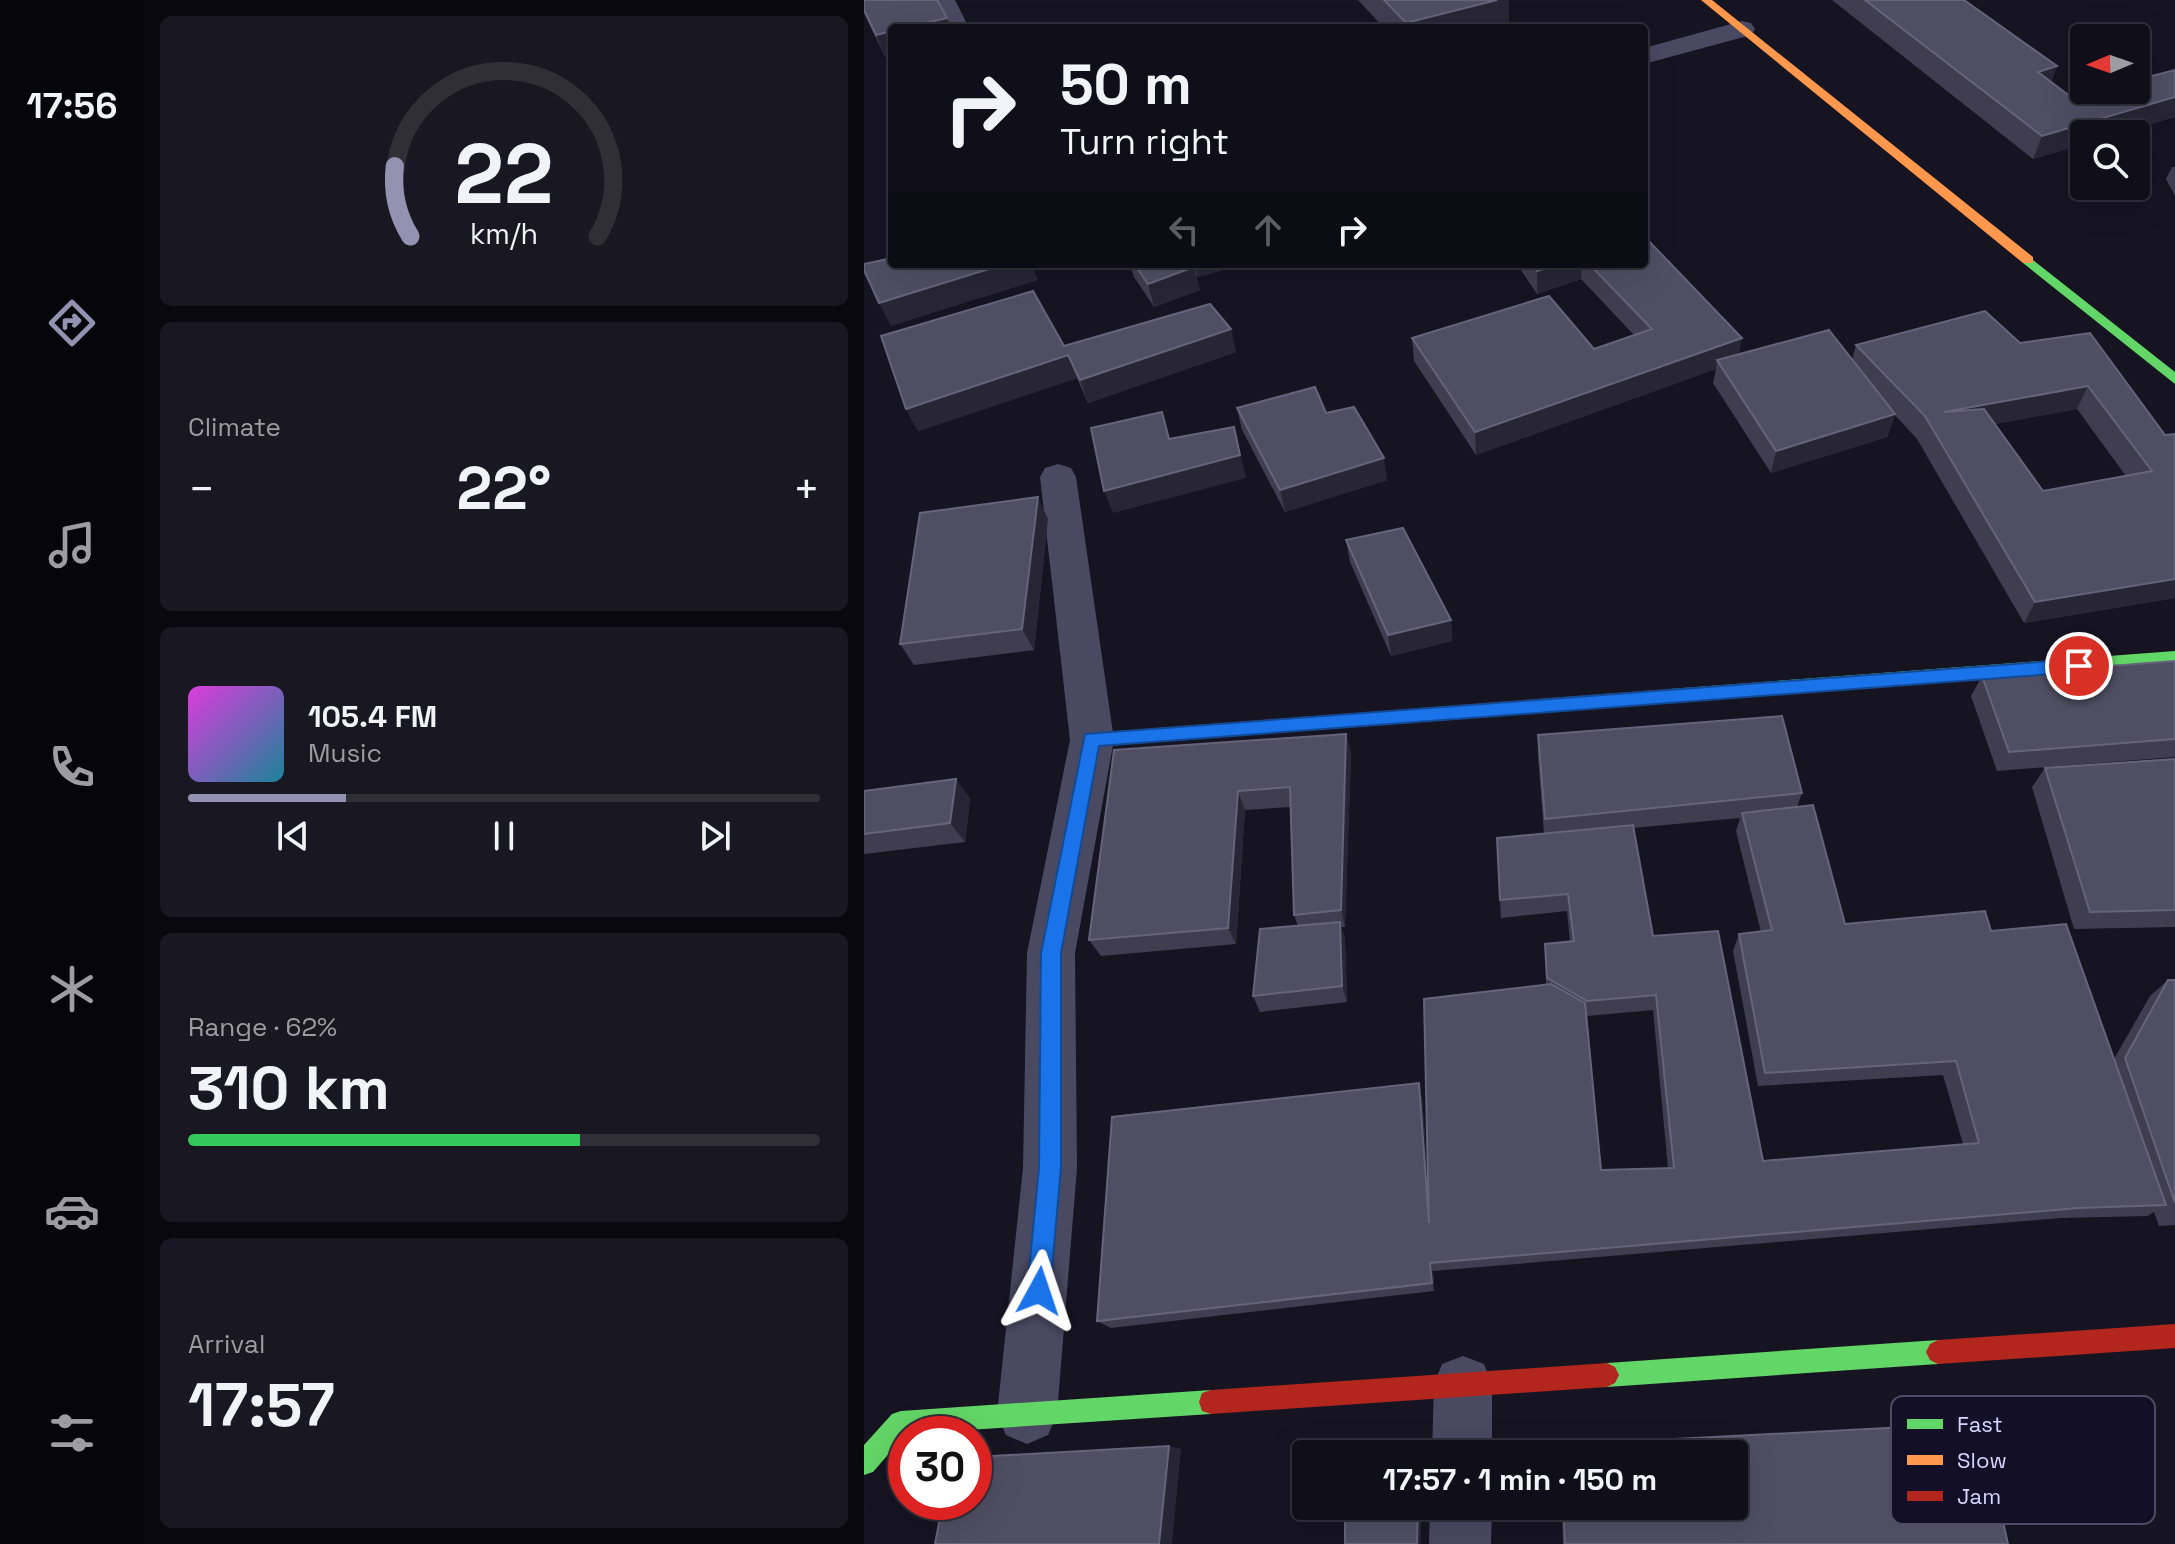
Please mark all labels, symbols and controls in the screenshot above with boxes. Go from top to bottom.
north arrow [2070,24,2150,104]
map controls [2070,24,2150,200]
text: 50 m [1060,49,1192,120]
icon: right [928,56,1032,160]
text: 17:56 [27,83,117,129]
text: Turn right [1060,119,1229,165]
text: 22 [455,120,553,226]
button: search [2070,120,2150,200]
icon: left [1162,208,1206,252]
icon: ahead [1246,208,1290,252]
icon: right [1330,208,1374,252]
text: km/h [470,216,538,252]
icon: directions [44,295,100,351]
text: Climate [188,410,281,444]
text: 22° [457,450,551,527]
text: − [188,461,215,517]
text: + [793,461,820,517]
icon: music [44,517,100,573]
pin [2045,632,2113,700]
icon: arrive [2057,644,2101,688]
text: 105.4 FM [308,697,437,736]
text: Music [308,736,382,770]
icon: phone [44,739,100,795]
icon: previous [271,814,315,858]
icon: pause [482,814,526,858]
icon: next [693,814,737,858]
icon: climate [44,961,100,1017]
text: Range · 62% [188,1010,337,1044]
text: 310 km [188,1050,390,1127]
icon: car [44,1183,100,1239]
position arrow [997,1249,1081,1333]
text: Arrival [188,1327,265,1361]
text: 17:57 [188,1367,335,1444]
legend [1891,1396,2155,1524]
icon: filters [44,1405,100,1461]
text: Fast [1957,1410,2003,1438]
speed limit sign: 30 [888,1416,992,1520]
text: Slow [1957,1446,2007,1474]
text: 17:57 · 1 min · 150 m [1383,1460,1657,1499]
text: Jam [1957,1482,2001,1510]

